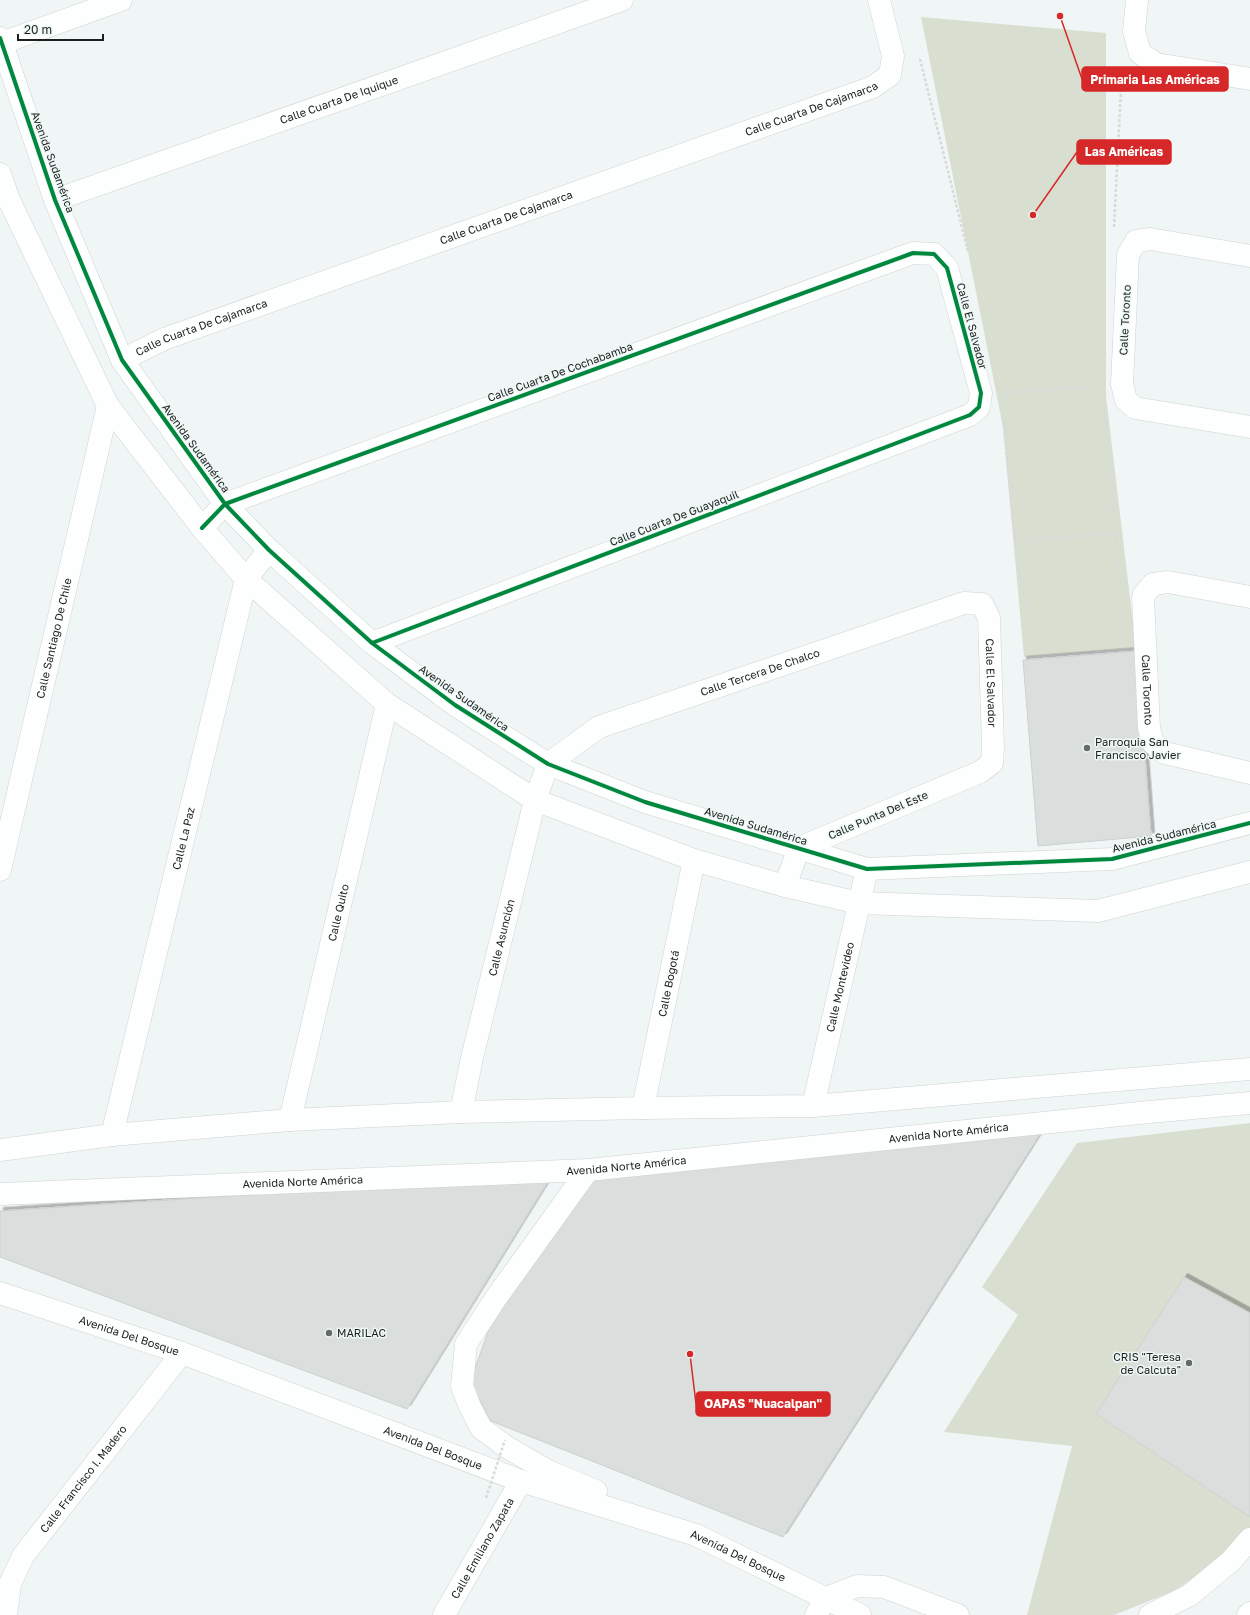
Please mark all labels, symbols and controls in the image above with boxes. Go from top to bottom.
scale bar [18,16,103,42]
text: 20 m [24,22,52,37]
callout: Primaria Las Américas [1082,67,1228,91]
text: Primaria Las Américas [1090,72,1220,87]
street label: Calle Cuarta De Iquique [278,73,400,126]
street label: Calle Cuarta De Cajamarca [743,79,880,138]
street label: Avenida Sudamérica [29,109,78,214]
callout: Las Américas [1077,140,1171,164]
text: Las Américas [1085,144,1163,159]
street label: Calle Cuarta De Cajamarca [438,187,574,247]
street label: Calle El Salvador [955,281,990,371]
street label: Calle Toronto [1116,284,1133,356]
street label: Calle Cuarta De Cajamarca [133,296,269,358]
street label: Calle Cuarta De Cochabamba [485,339,634,404]
street label: Avenida Sudamérica [160,401,233,495]
street label: Calle Cuarta De Guayaquil [607,487,741,548]
street label: Calle Santiago De Chile [33,577,74,700]
street label: Calle El Salvador [984,638,999,728]
street label: Calle Tercera De Chalco [699,645,822,698]
street label: Calle Toronto [1140,654,1156,726]
street label: Avenida Sudamérica [417,662,512,734]
place label: Parroquia San Francisco Javier [1095,735,1181,761]
marker: Parroquia San Francisco Javier [1082,743,1092,753]
street label: Calle Punta Del Este [826,788,930,841]
street label: Avenida Sudamérica [703,804,809,847]
street label: Calle La Paz [169,805,197,871]
street label: Avenida Sudamérica [1111,816,1217,855]
street label: Calle Quito [325,882,351,942]
street label: Calle Asunción [485,898,517,977]
street label: Calle Montevideo [823,940,856,1033]
street label: Calle Bogotá [655,949,681,1018]
street label: Avenida Norte América [888,1120,1009,1145]
street label: Avenida Norte América [566,1153,687,1177]
street label: Avenida Norte América [242,1172,363,1190]
street label: Avenida Del Bosque [78,1313,181,1358]
place label: MARILAC [337,1326,386,1339]
marker: MARILAC [324,1328,334,1338]
place label: CRIS "Teresa de Calcuta" [1113,1350,1181,1376]
marker: CRIS "Teresa de Calcuta" [1184,1358,1194,1368]
callout: OAPAS "Nuacalpan" [696,1392,830,1416]
text: OAPAS "Nuacalpan" [704,1396,822,1411]
street label: Calle Francisco I. Madero [37,1422,129,1535]
street label: Avenida Del Bosque [382,1423,484,1472]
street label: Calle Emiliano Zapata [448,1495,516,1601]
street label: Avenida Del Bosque [689,1527,788,1584]

